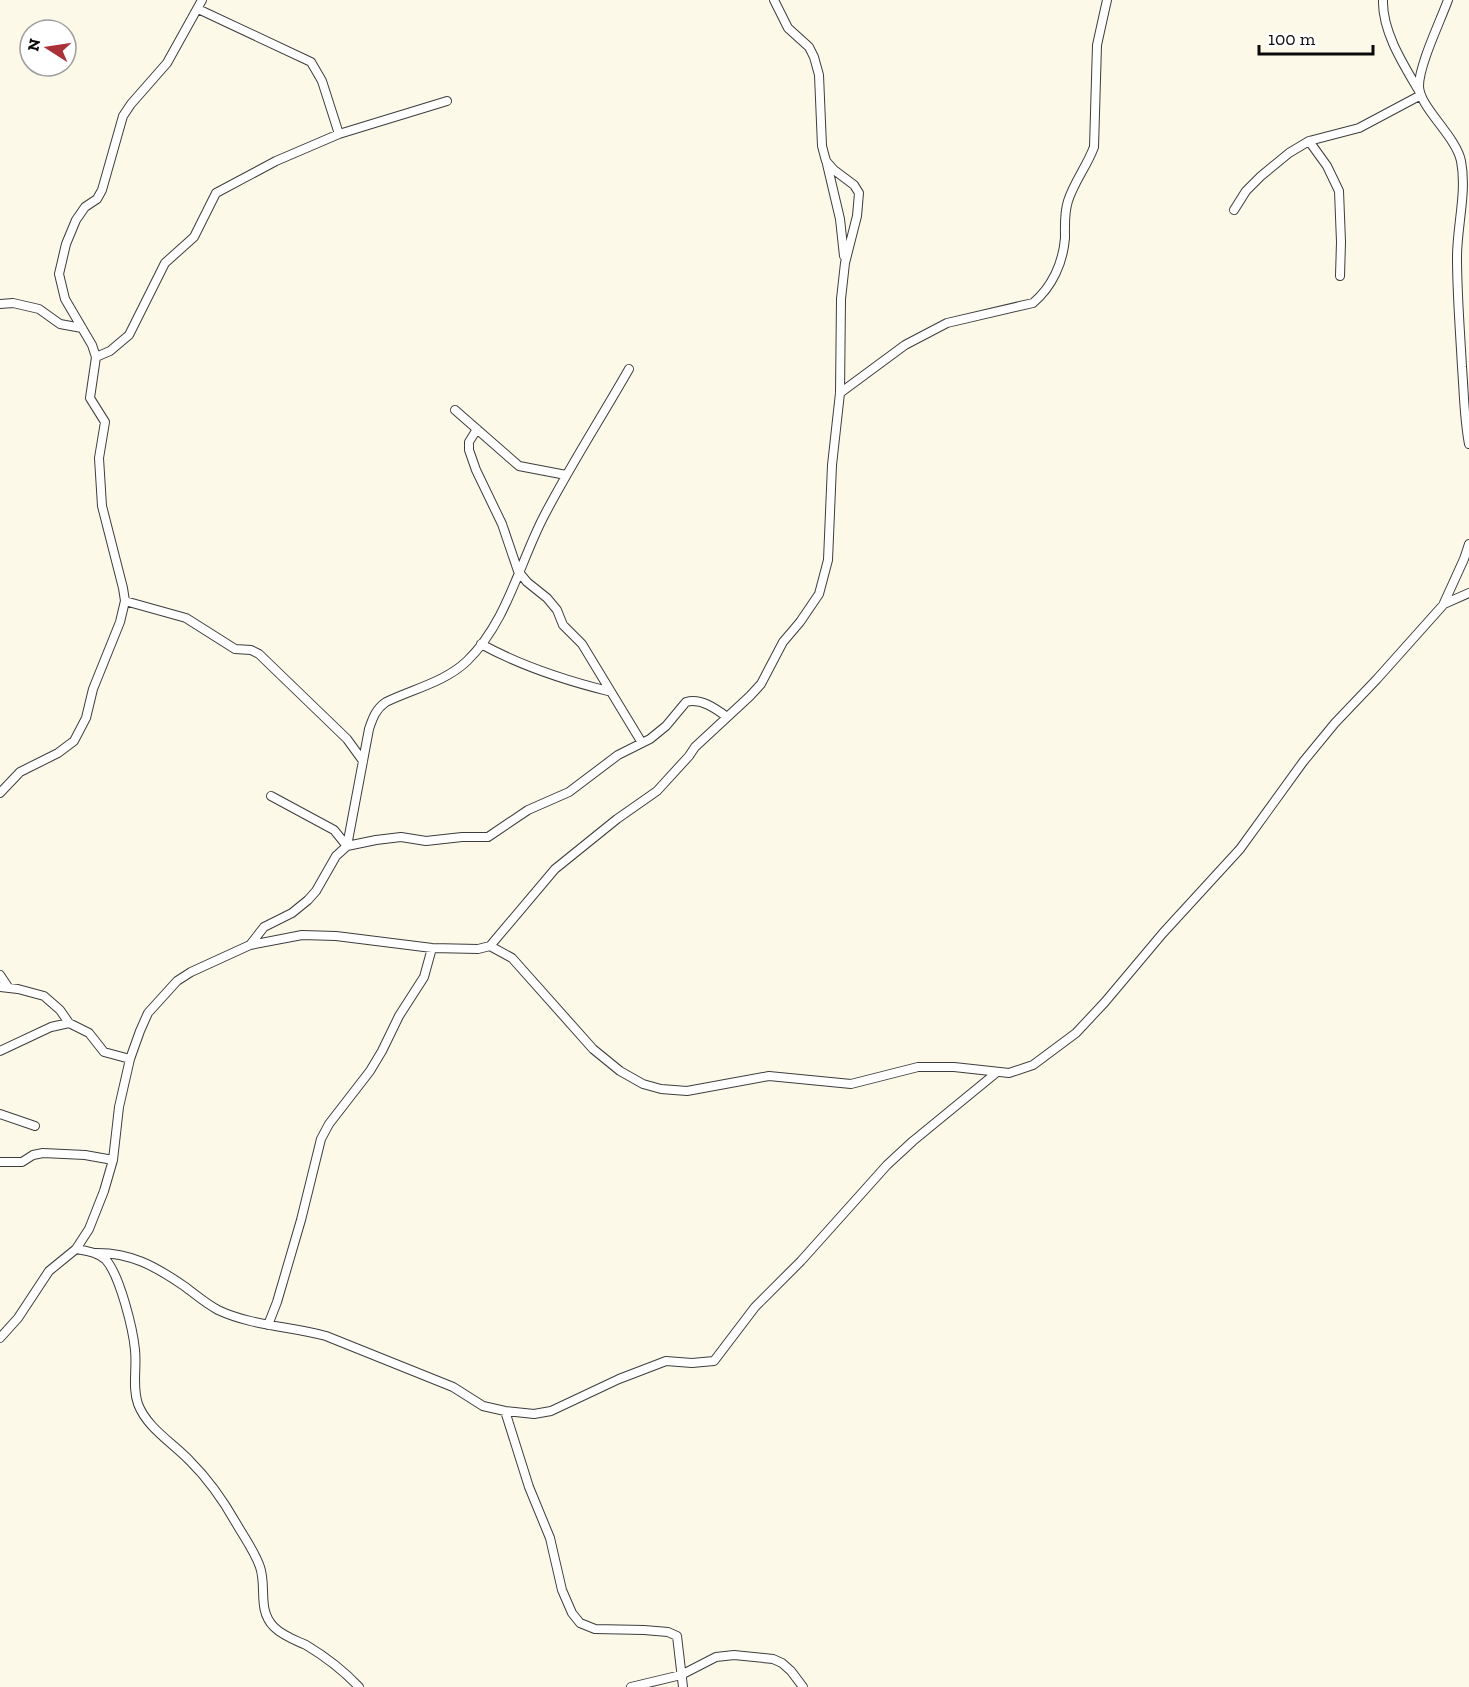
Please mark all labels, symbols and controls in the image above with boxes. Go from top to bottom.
north arrow [18,18,78,78]
scale bar [1259,18,1373,56]
text: 100 m [1268,28,1316,50]
text: N [23,37,44,53]

